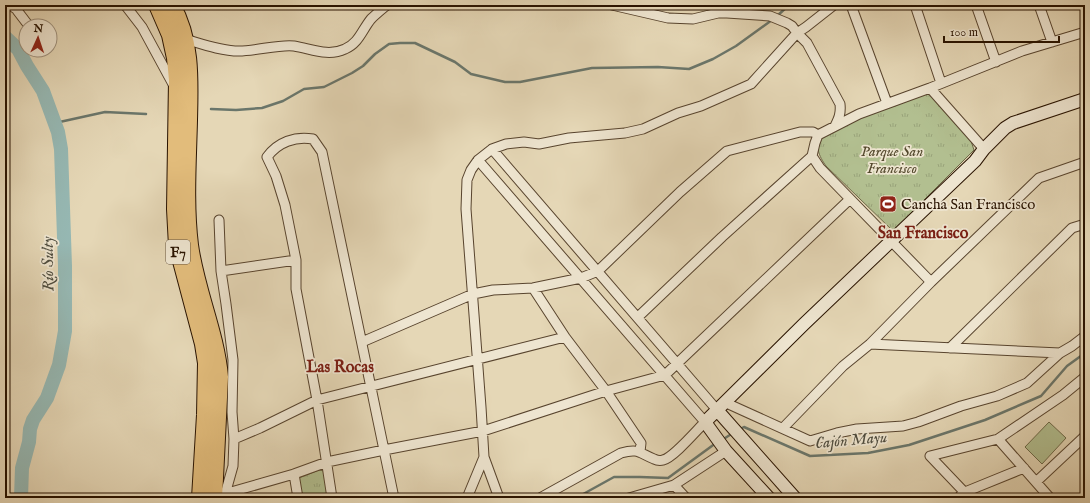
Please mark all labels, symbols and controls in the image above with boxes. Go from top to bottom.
north arrow [18,18,58,58]
scale bar [944,18,1059,44]
text: N [32,22,44,36]
text: 100 m [950,25,978,40]
park label: Parque San Francisco [861,142,923,178]
sports icon: Cancha San Francisco [878,194,898,214]
place label: Cancha San Francisco [901,195,1035,214]
district label: San Francisco [878,224,969,244]
water label: Río Sulty [39,235,59,292]
road number: F7 [166,240,190,264]
district label: Las Rocas [306,358,374,378]
water label: Cajón Mayu [814,428,888,454]

